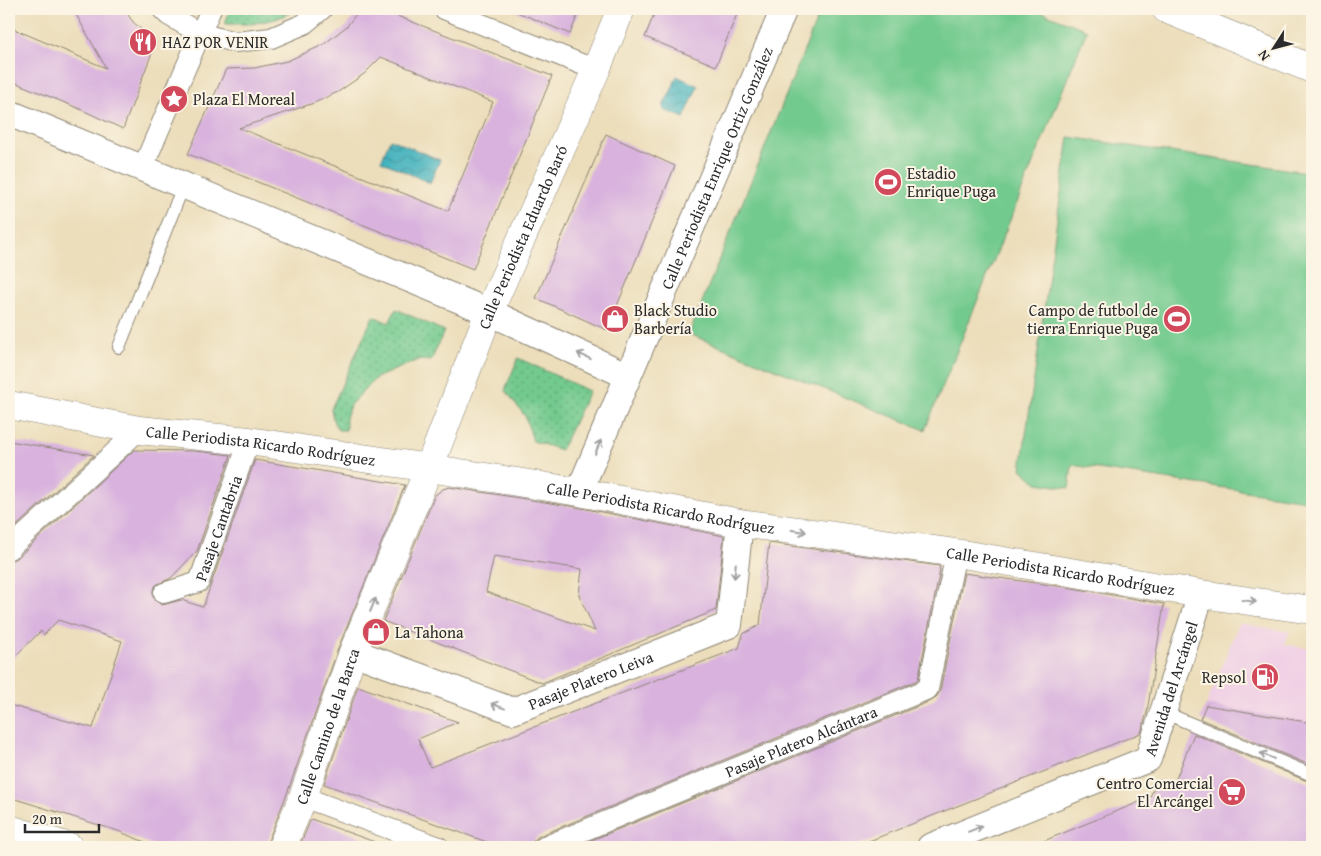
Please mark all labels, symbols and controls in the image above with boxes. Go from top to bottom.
north arrow [1248,22,1298,72]
restaurant icon: HAZ POR VENIR [128,27,158,57]
place label: HAZ POR VENIR [162,30,269,54]
street label: Calle Periodista Enrique Ortiz González [654,43,779,293]
text: N [1252,45,1274,65]
place icon: Plaza El Moreal [159,84,189,114]
place label: Plaza El Moreal [193,87,296,111]
street label: Calle Periodista Eduardo Baró [472,141,573,332]
place label: Estadio Enrique Puga [907,161,996,203]
sports icon: Estadio Enrique Puga [873,167,903,197]
place label: Black Studio Barbería [634,298,717,340]
place label: Campo de futbol de tierra Enrique Puga [1027,298,1158,340]
shop icon: Black Studio Barbería [600,304,630,334]
sports icon: Campo de futbol de tierra Enrique Puga [1162,304,1192,334]
one-way arrow [577,350,592,360]
street label: Calle Periodista Ricardo Rodríguez [145,419,377,472]
one-way arrow [594,440,604,455]
street label: Pasaje Cantabria [188,471,248,584]
street label: Calle Periodista Ricardo Rodríguez [545,475,776,540]
one-way arrow [791,526,807,536]
street label: Calle Periodista Ricardo Rodríguez [945,540,1177,601]
one-way arrow [730,563,740,579]
one-way arrow [1241,596,1257,606]
one-way arrow [368,598,378,613]
shop icon: La Tahona [361,617,391,647]
street label: Avenida del Arcángel [1138,617,1204,759]
place label: La Tahona [395,620,464,644]
street label: Pasaje Platero Leiva [525,644,657,716]
street label: Calle Camino de la Barca [289,645,366,808]
fuel station icon: Repsol [1250,662,1280,692]
place label: Repsol [1202,665,1247,689]
street label: Pasaje Platero Alcántara [721,699,881,783]
one-way arrow [491,701,507,710]
one-way arrow [1260,751,1275,760]
place label: Centro Comercial El Arcángel [1097,771,1214,813]
supermarket icon: Centro Comercial El Arcángel [1217,777,1247,807]
scale bar [25,801,99,833]
text: 20 m [32,808,63,829]
one-way arrow [967,824,982,833]

